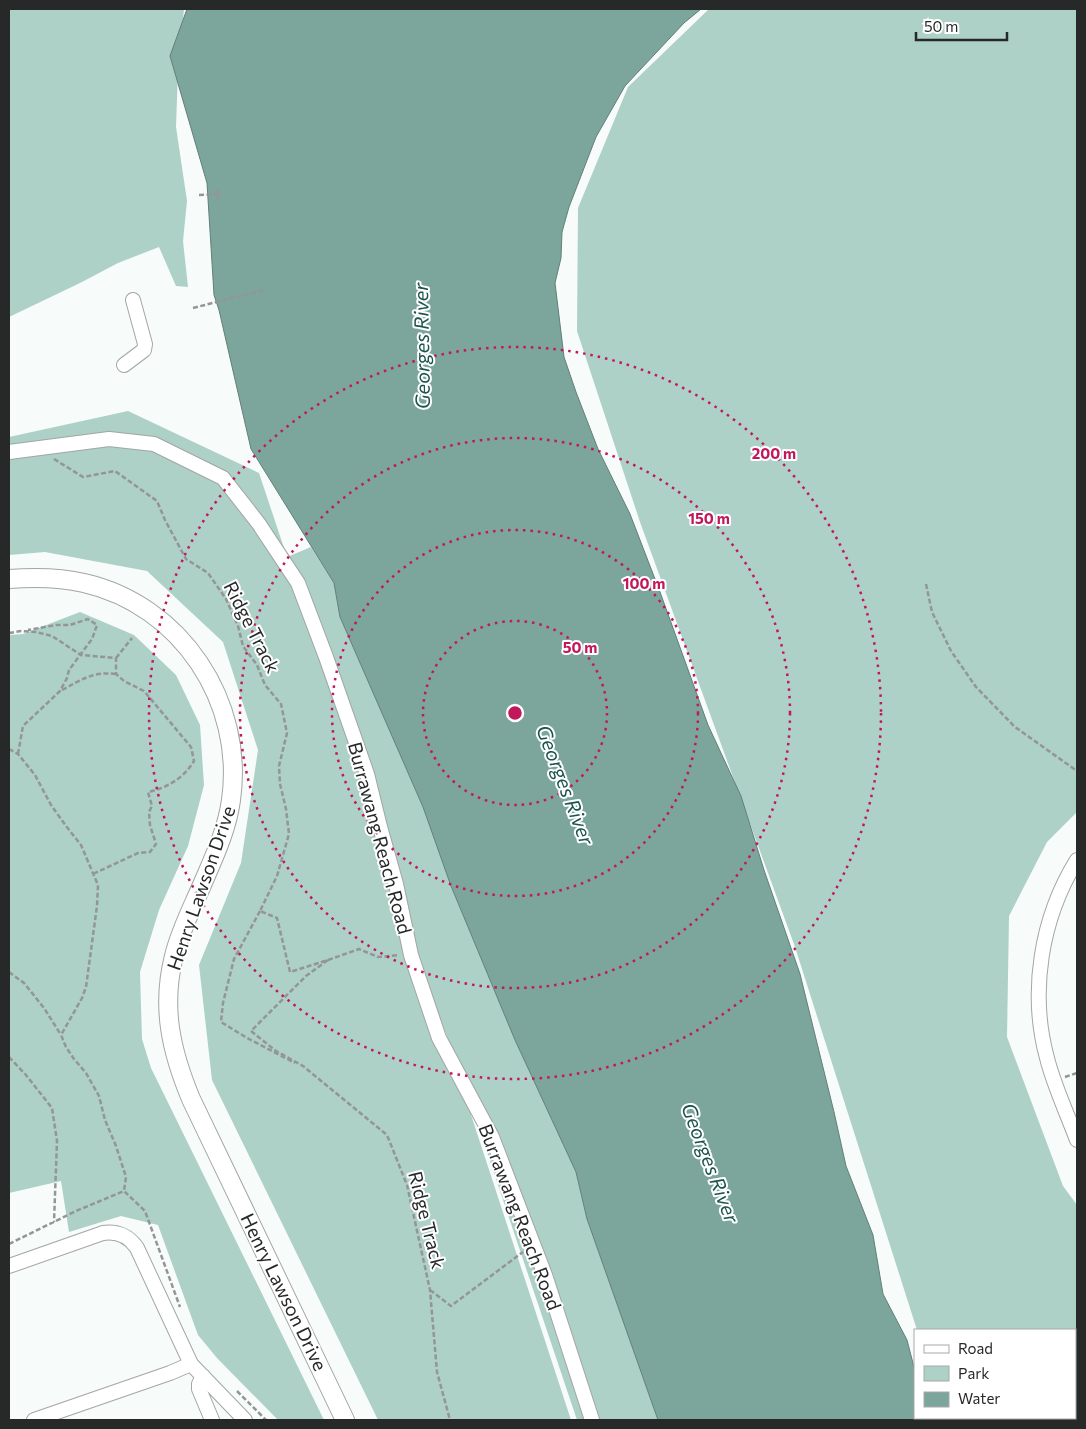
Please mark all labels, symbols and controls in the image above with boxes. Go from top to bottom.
scale bar [916,10,1007,42]
text: 50 m [924,17,958,35]
water label: Georges River [408,282,434,409]
text: 200 m [752,444,796,462]
text: 150 m [688,509,730,527]
text: 100 m [623,574,665,592]
street label: Ridge Track [220,577,285,677]
text: 50 m [563,638,597,656]
centre of rings [506,704,524,722]
water label: Georges River [532,721,600,849]
street label: Burrawang Reach Road [344,739,417,936]
street label: Henry Lawson Drive [162,803,239,973]
water label: Georges River [677,1099,745,1227]
street label: Burrawang Reach Road [474,1120,567,1313]
street label: Ridge Track [404,1169,451,1271]
street label: Henry Lawson Drive [236,1209,333,1374]
legend [914,1329,1076,1419]
text: Road [958,1339,993,1357]
text: Park [958,1364,989,1382]
text: Water [958,1389,1000,1407]

